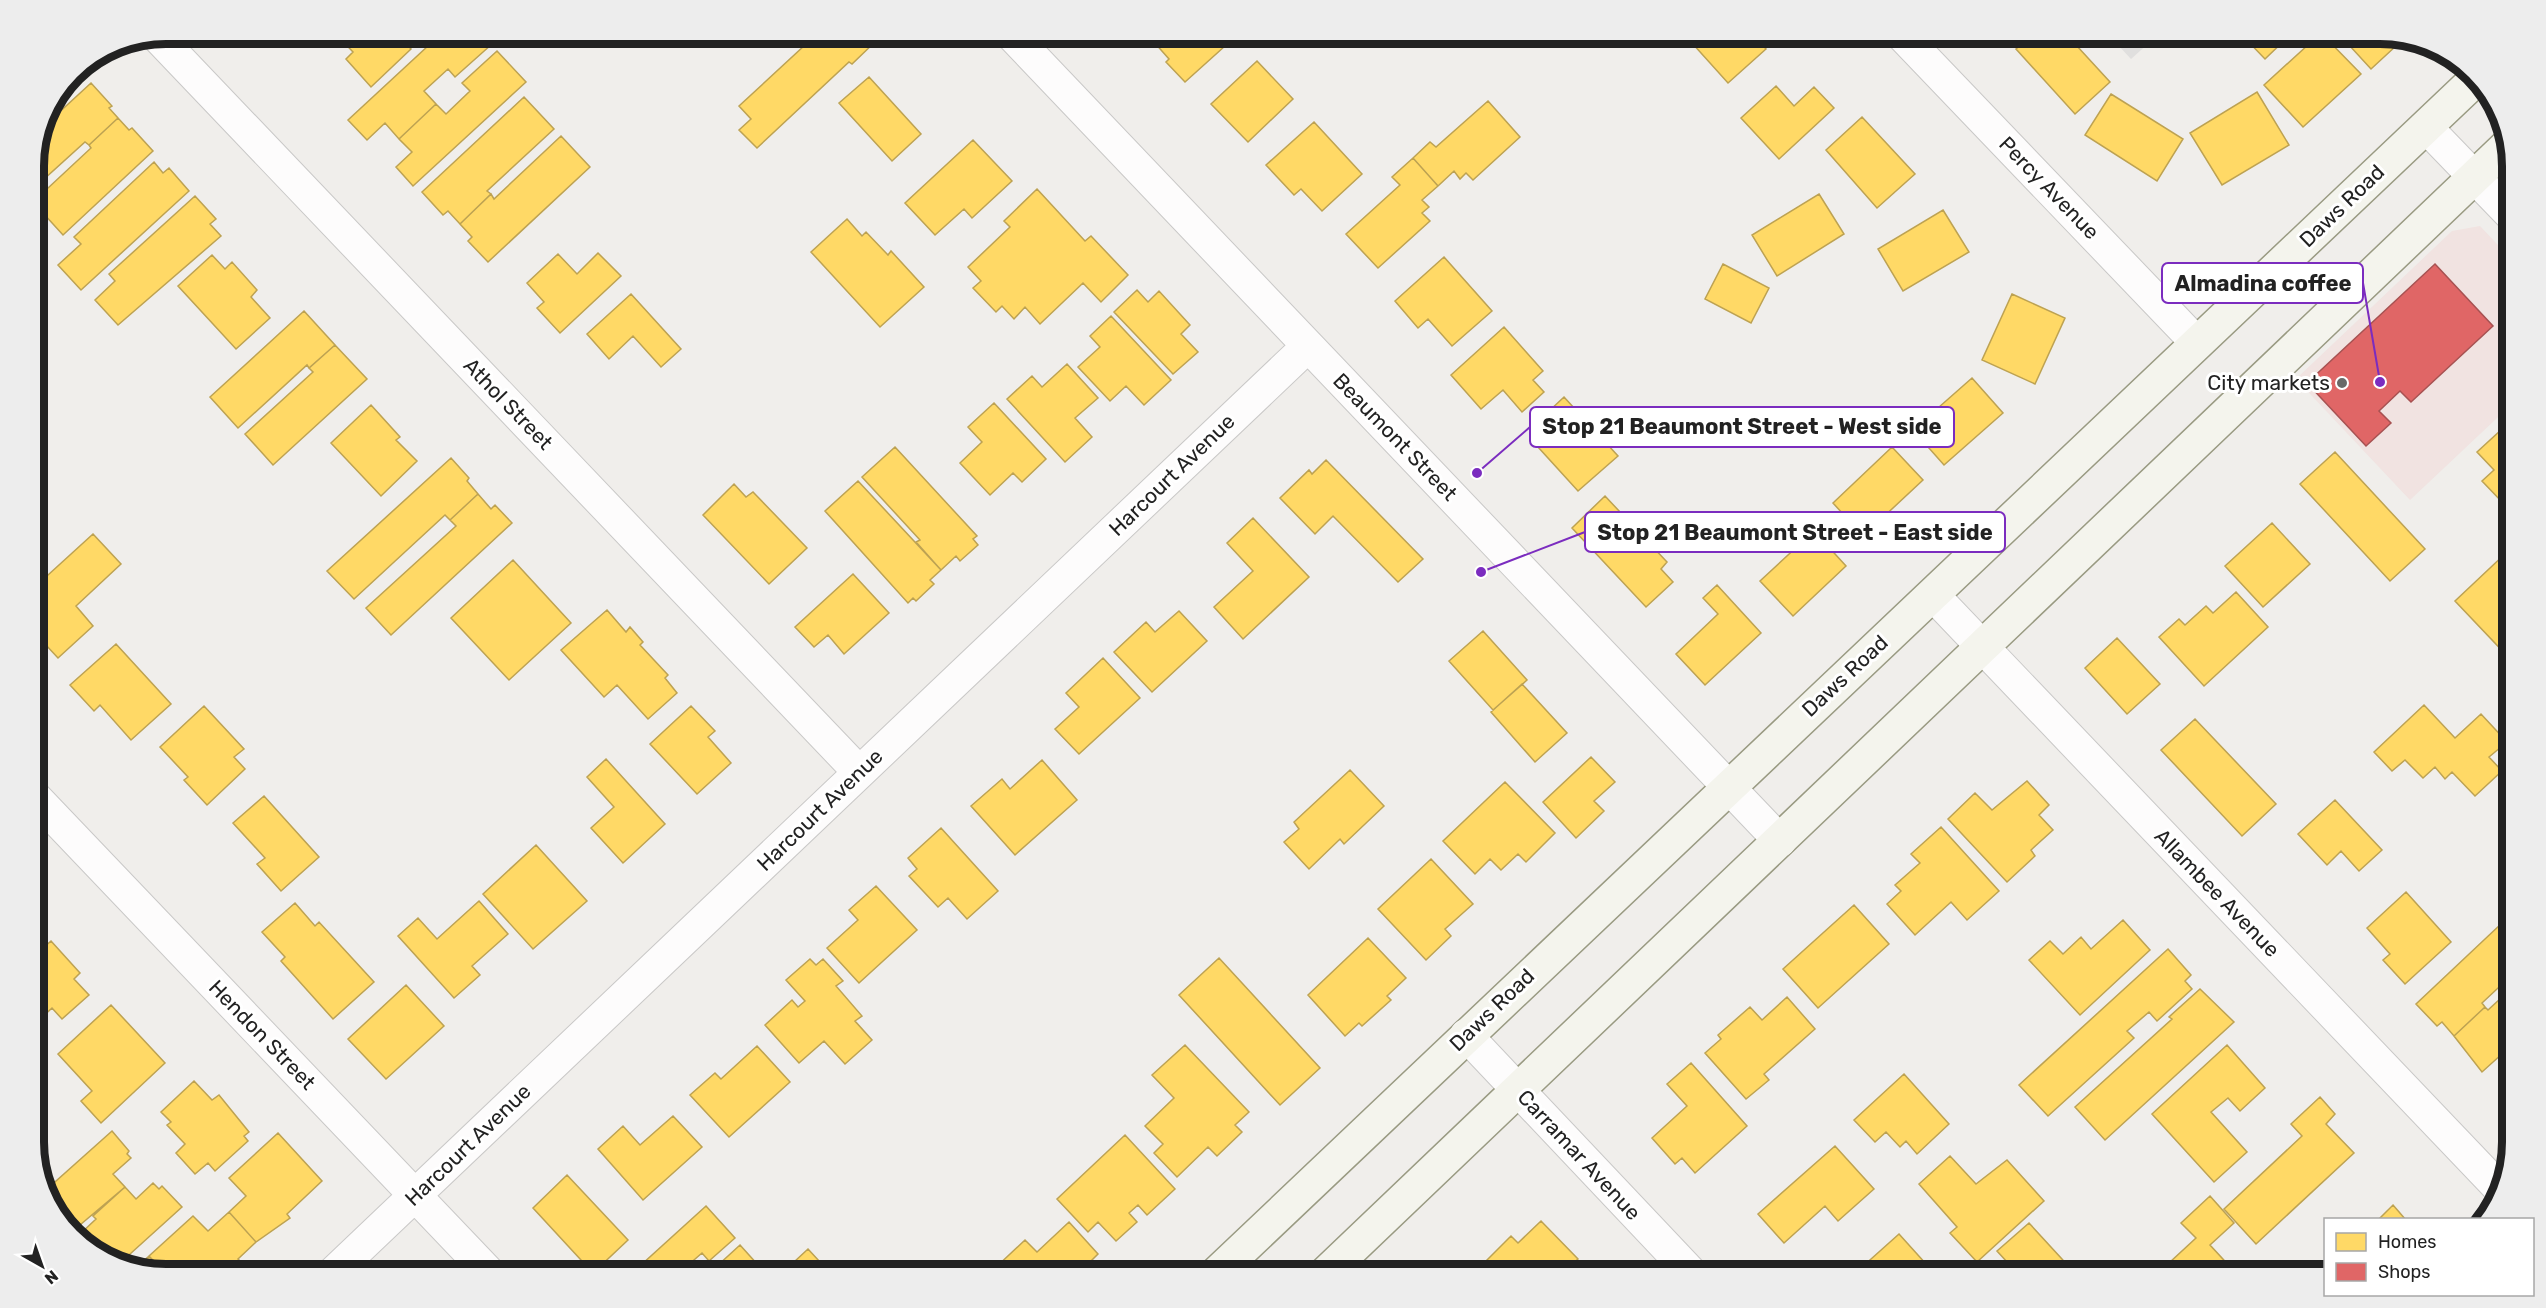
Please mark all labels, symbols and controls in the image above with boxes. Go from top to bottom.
street label: Percy Avenue [1994,131,2105,244]
street label: Daws Road [2294,159,2389,252]
callout: Almadina coffee [2162,263,2363,303]
text: Almadina coffee [2174,270,2352,297]
street label: Athol Street [459,353,558,455]
street label: Beaumont Street [1328,368,1462,506]
place label: City markets [2207,370,2330,395]
marker: City markets [2335,376,2349,390]
callout: Stop 21 Beaumont Street - West side [1530,407,1954,447]
street label: Harcourt Avenue [1104,408,1240,541]
text: Stop 21 Beaumont Street - West side [1542,413,1942,440]
callout: Stop 21 Beaumont Street - East side [1585,512,2005,552]
text: Stop 21 Beaumont Street - East side [1597,519,1993,546]
street label: Daws Road [1797,630,1893,722]
street label: Harcourt Avenue [752,743,888,876]
street label: Allambee Avenue [2150,823,2285,962]
street label: Daws Road [1444,963,1539,1056]
street label: Hendon Street [204,975,321,1095]
street label: Harcourt Avenue [400,1078,536,1211]
street label: Carramar Avenue [1513,1084,1646,1225]
legend [2324,1218,2534,1296]
text: Homes [2378,1231,2436,1253]
north arrow [12,1236,72,1296]
text: Shops [2378,1261,2430,1283]
text: N [41,1266,62,1288]

